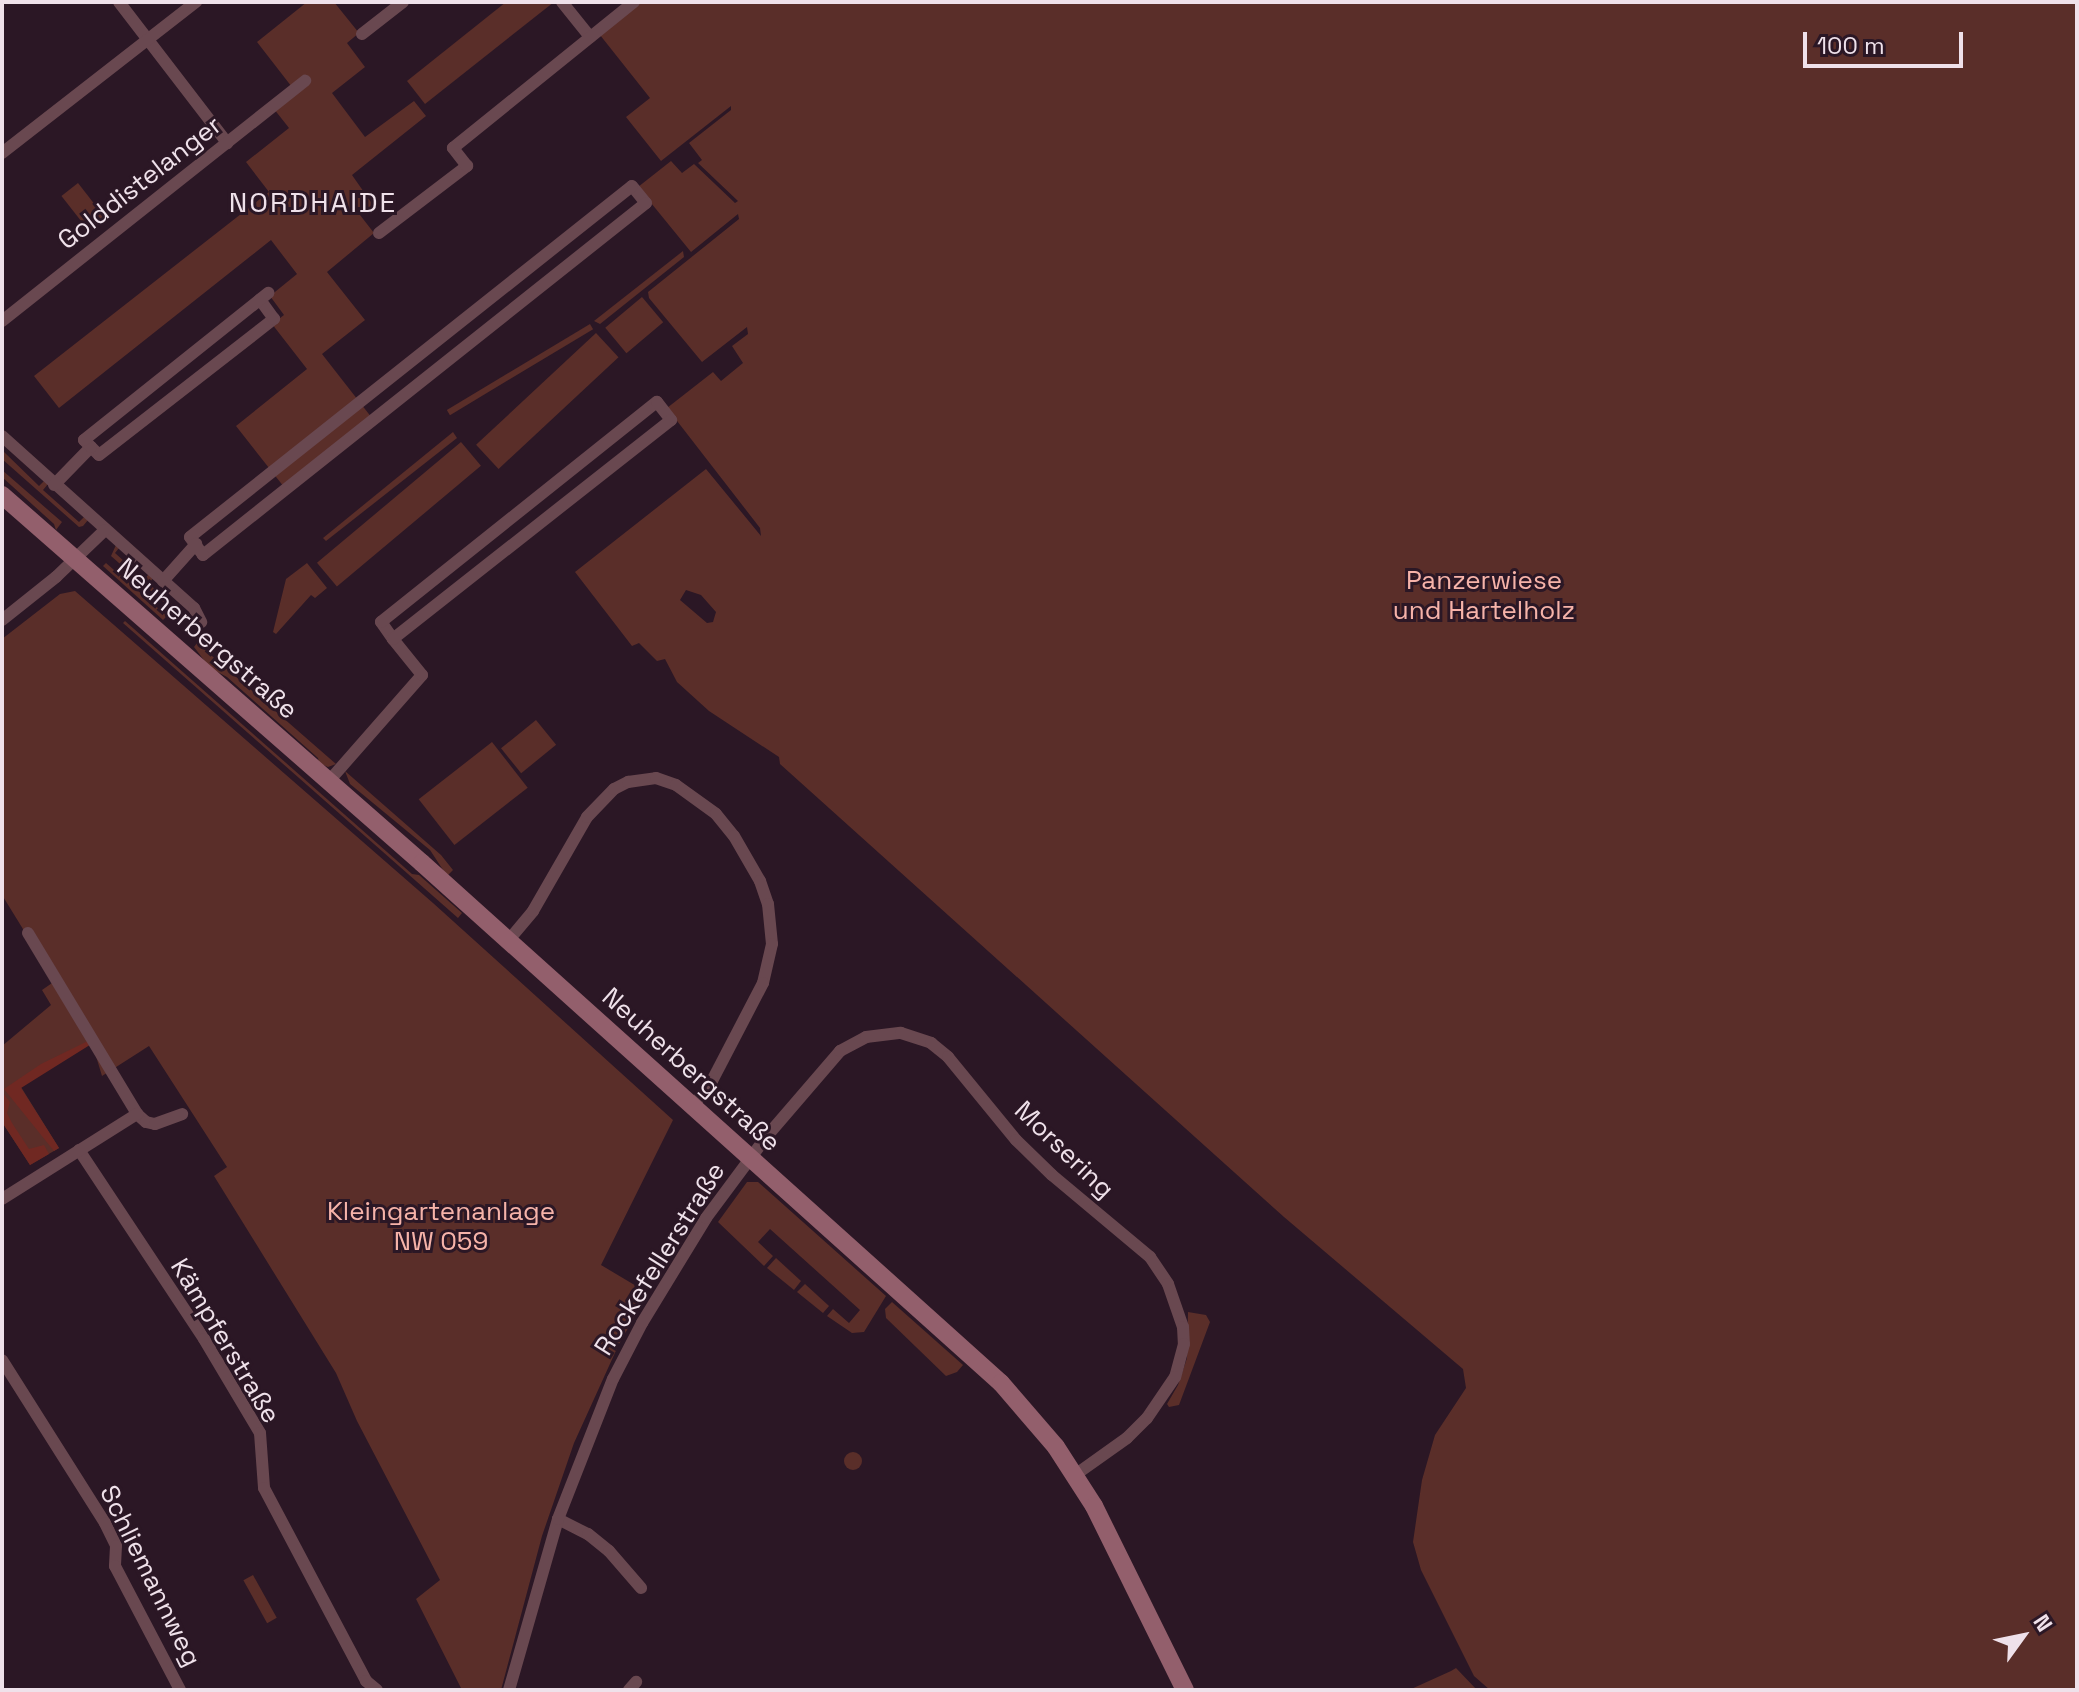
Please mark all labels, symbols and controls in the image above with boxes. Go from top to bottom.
scale bar [1807,16,1967,66]
text: 100 m [1817,30,1885,61]
street label: Golddistelanger [52,109,228,257]
district label: NORDHAIDE [229,185,397,219]
street label: Neuherbergstraße [110,552,304,726]
park label: Panzerwiese und Hartelholz [1393,565,1575,626]
street label: Neuherbergstraße [595,982,787,1158]
street label: Morsering [1008,1095,1120,1205]
street label: Rockefellerstraße [588,1157,732,1361]
park label: Kleingartenanlage NW 059 [327,1196,555,1258]
street label: Kämpferstraße [164,1253,286,1429]
street label: Schliemannweg [93,1481,207,1671]
north arrow [1983,1596,2063,1676]
text: N [2027,1609,2059,1637]

